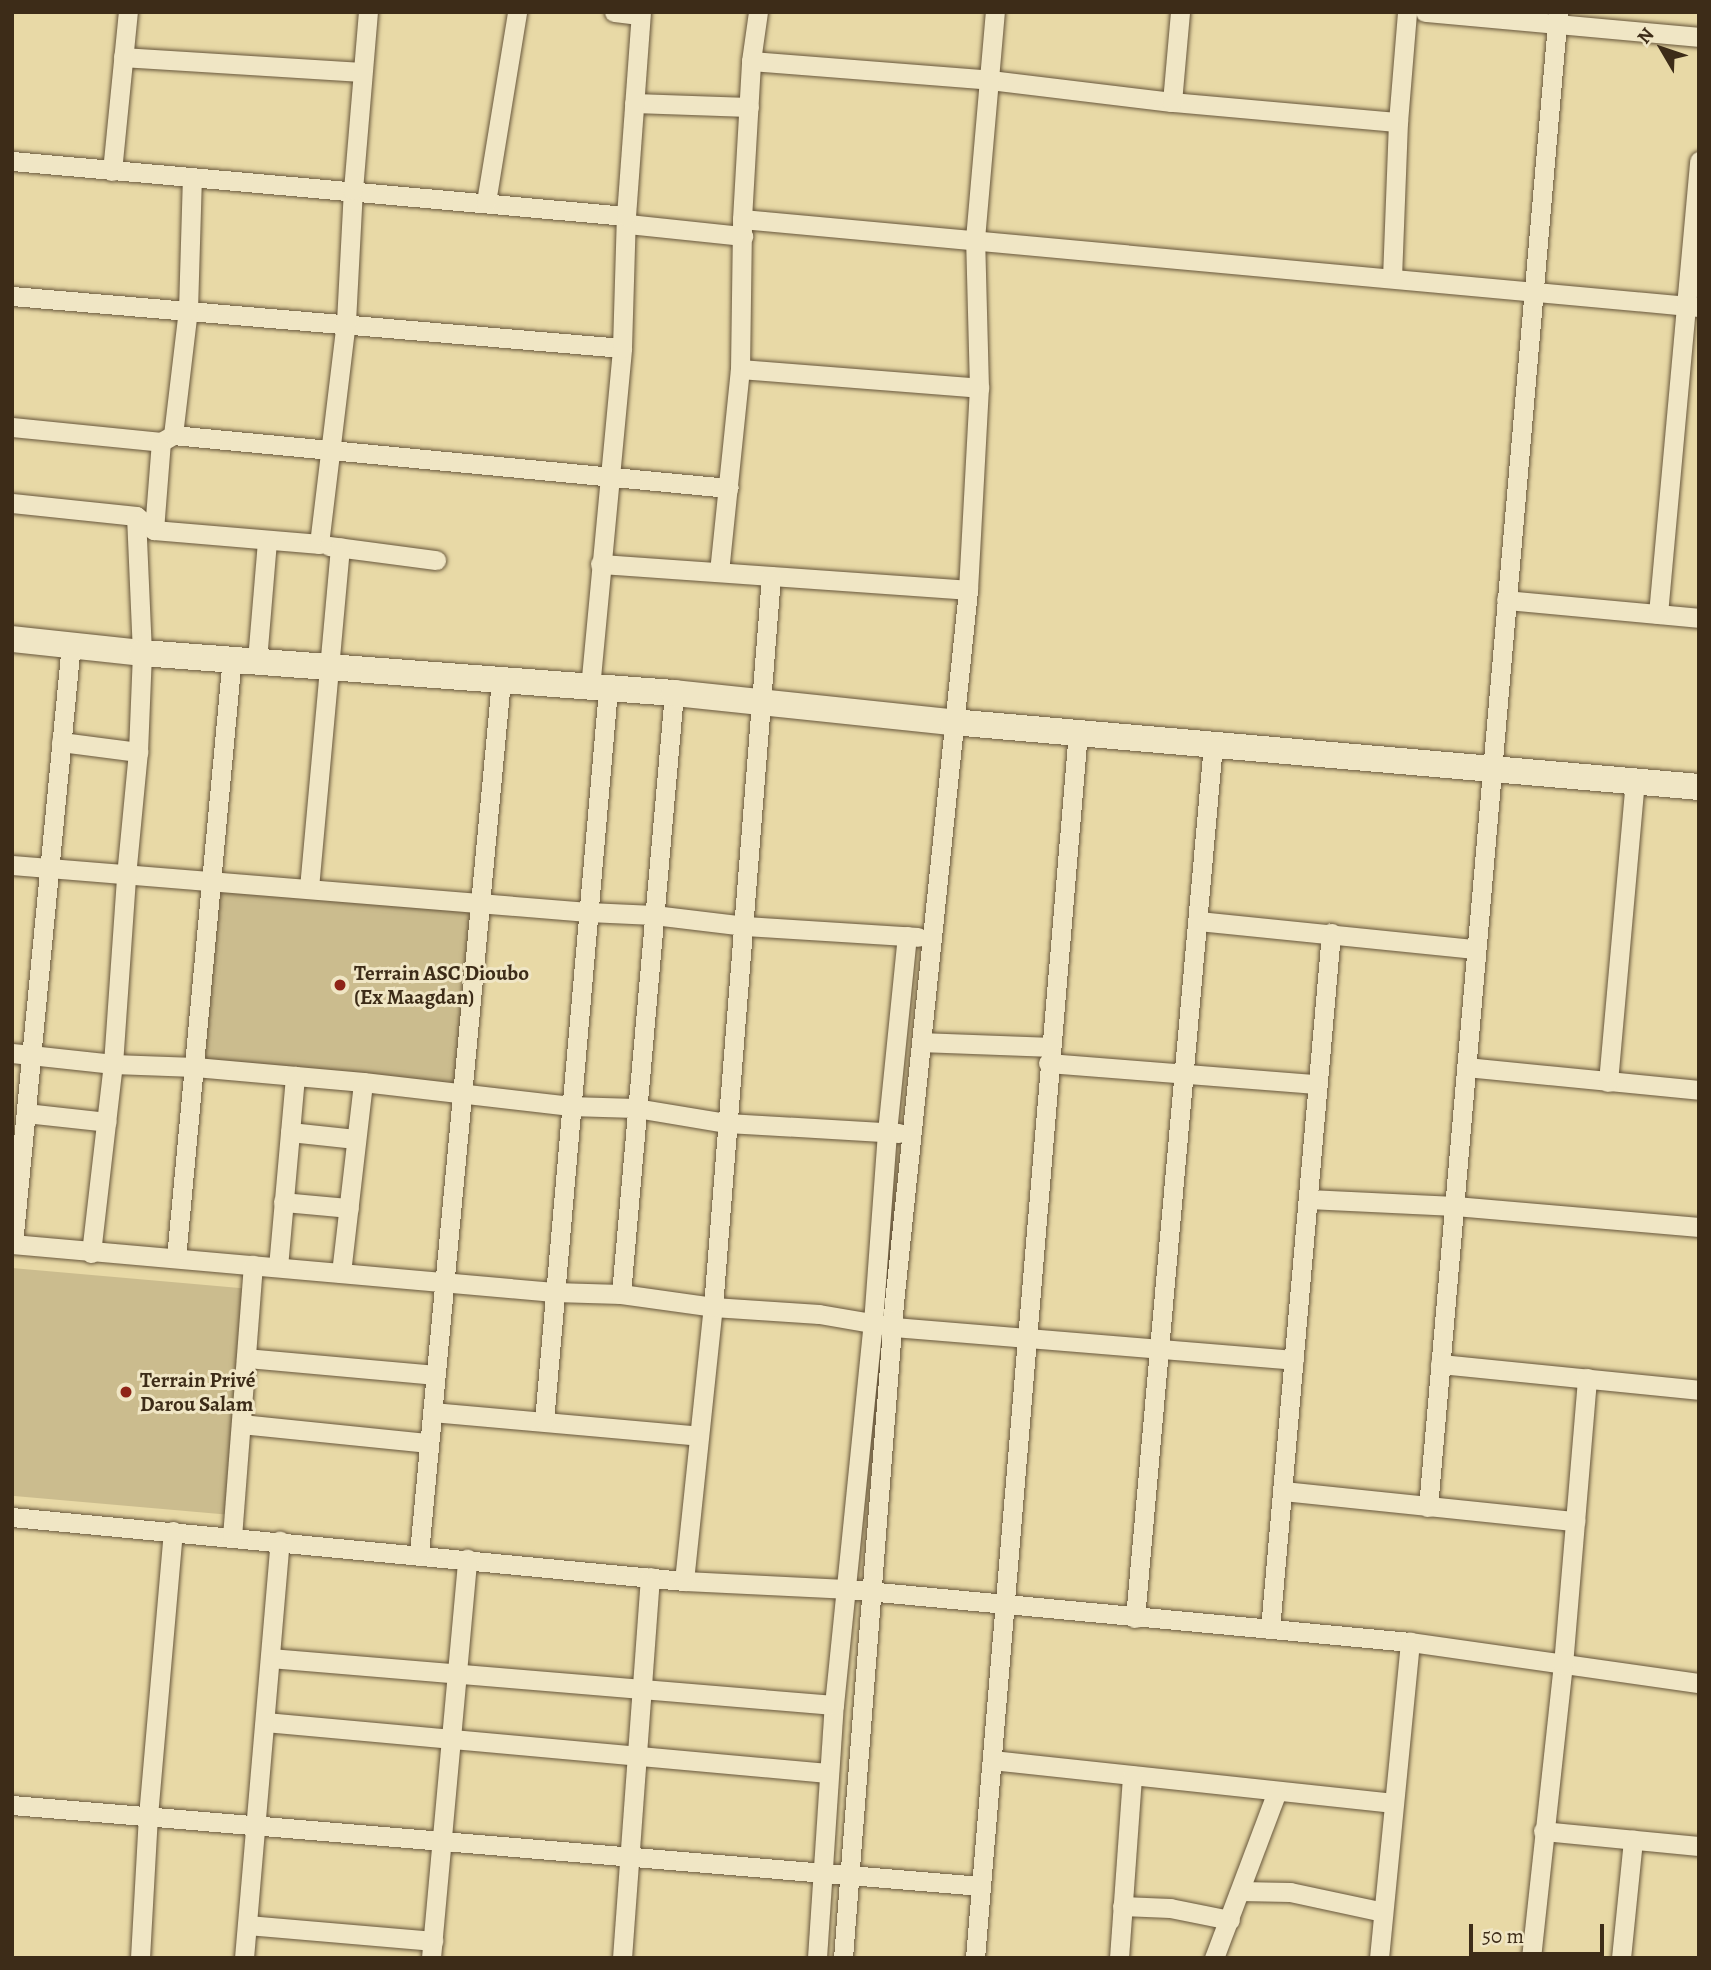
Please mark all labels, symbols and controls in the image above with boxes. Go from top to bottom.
north arrow [1627,14,1697,84]
text: N [1631,22,1660,49]
place label: Terrain ASC Dioubo (Ex Maagdan) [354,960,529,1010]
marker: Terrain ASC Dioubo (Ex Maagdan) [332,977,348,993]
place label: Terrain Privé Darou Salam [140,1367,255,1417]
marker: Terrain Privé Darou Salam [118,1384,134,1400]
scale bar [1473,1910,1608,1954]
text: 50 m [1482,1922,1524,1950]

